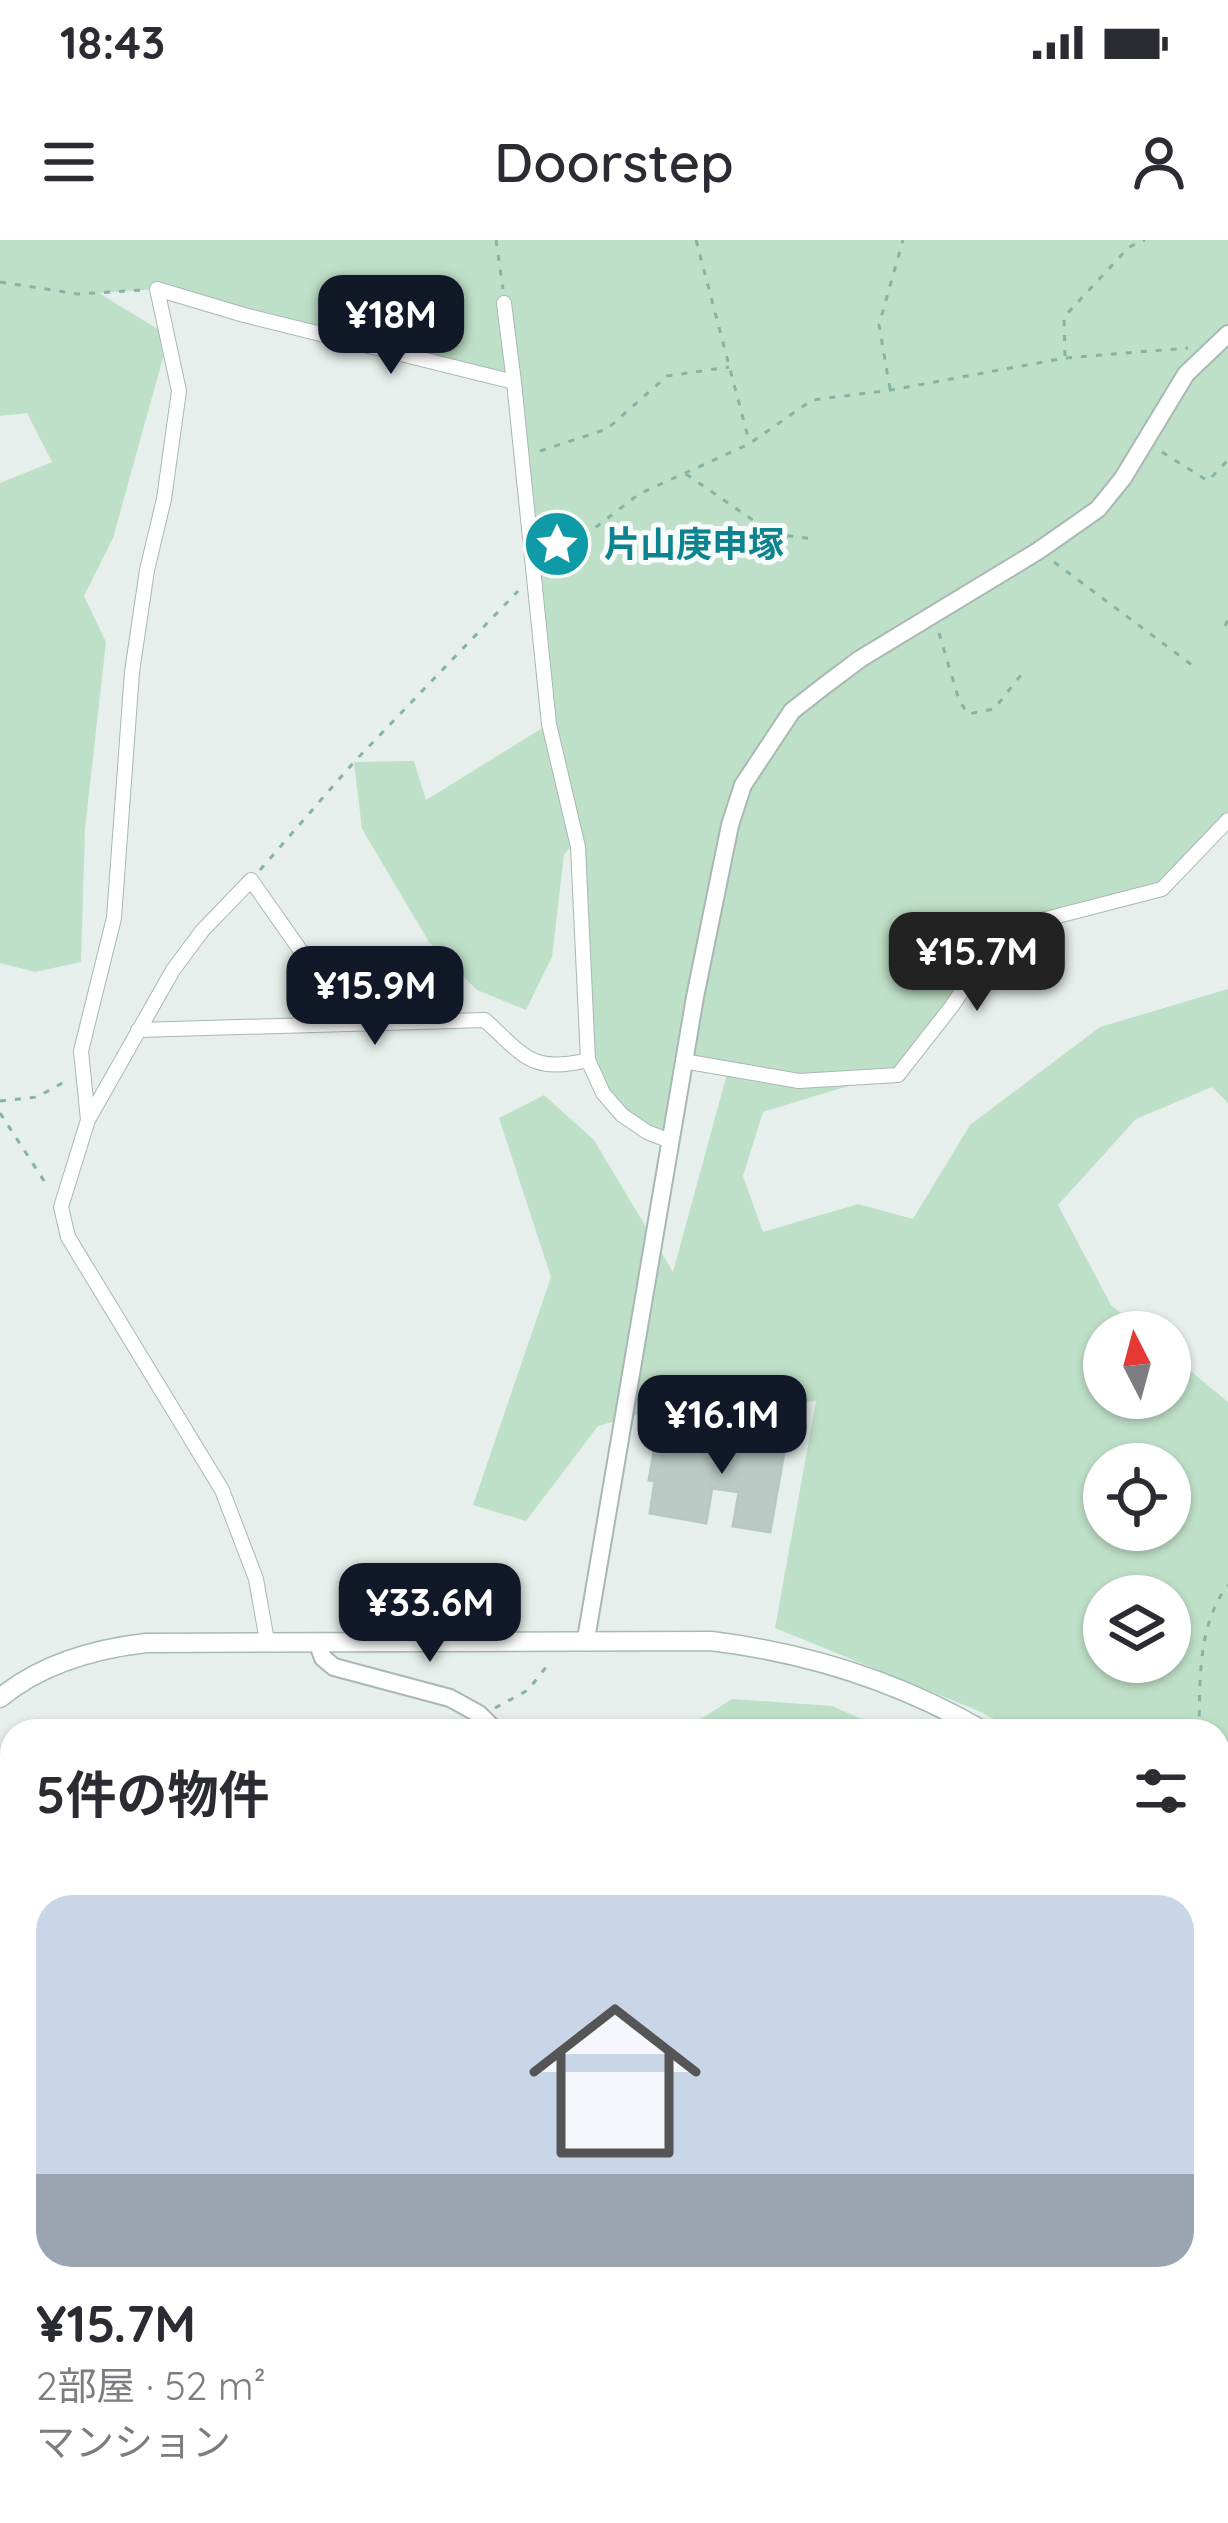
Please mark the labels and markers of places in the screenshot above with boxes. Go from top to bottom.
pin: ¥18M [320,275,462,377]
place icon: 片山庚申塚 [522,509,592,579]
place label: 片山庚申塚 [604,521,784,566]
pin: ¥15.7M [879,912,1075,1014]
pin: ¥15.9M [277,946,473,1048]
pin: ¥16.1M [624,1375,820,1477]
pin: ¥33.6M [332,1563,528,1665]

